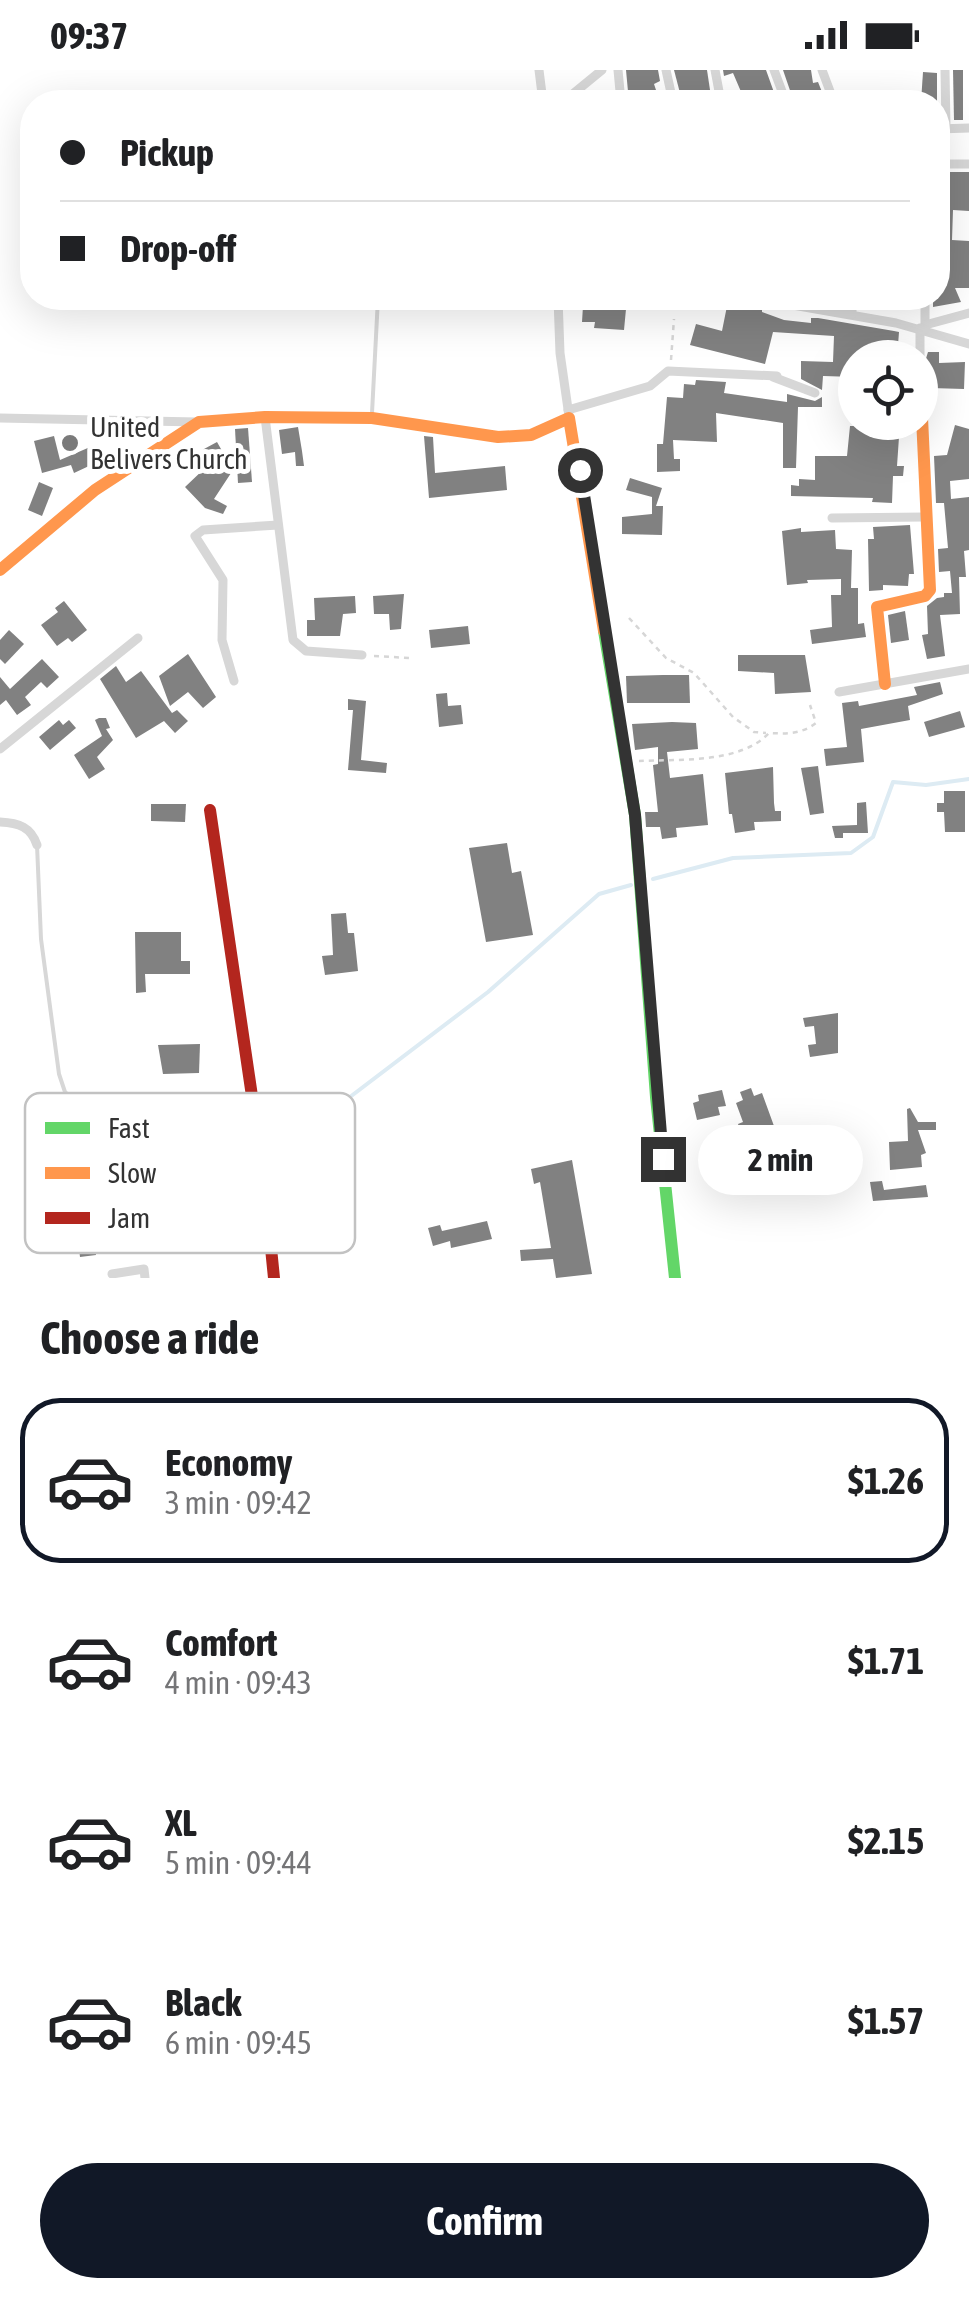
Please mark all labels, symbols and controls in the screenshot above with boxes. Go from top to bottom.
text: 09:37 [50,14,128,57]
text: Pickup [120,131,214,174]
text: Drop-off [120,227,236,270]
map controls [838,340,938,440]
button: locate [838,340,938,440]
place label: United Belivers Church [90,411,248,475]
marker: United Belivers Church [59,432,81,454]
route start [558,448,603,493]
legend [25,1093,355,1253]
text: Fast [108,1112,150,1144]
callout: 2 min [698,1124,863,1194]
route end [641,1137,686,1182]
text: 2 min [748,1141,813,1178]
text: Slow [108,1157,157,1189]
text: Jam [108,1202,150,1234]
text: Choose a ride [40,1312,259,1364]
icon: car [45,1436,135,1526]
text: Economy [165,1441,292,1484]
text: $1.26 [848,1459,924,1502]
text: 3 min · 09:42 [165,1484,312,1521]
icon: car [45,1616,135,1706]
text: Comfort [165,1621,277,1664]
text: $1.71 [848,1639,924,1682]
text: 4 min · 09:43 [165,1664,312,1701]
icon: car [45,1796,135,1886]
text: XL [165,1801,197,1844]
text: $2.15 [848,1819,924,1862]
text: 5 min · 09:44 [165,1844,312,1881]
icon: car [45,1976,135,2066]
text: Black [165,1981,242,2024]
text: $1.57 [848,1999,924,2042]
text: 6 min · 09:45 [165,2024,312,2061]
button: Confirm [40,2163,929,2278]

